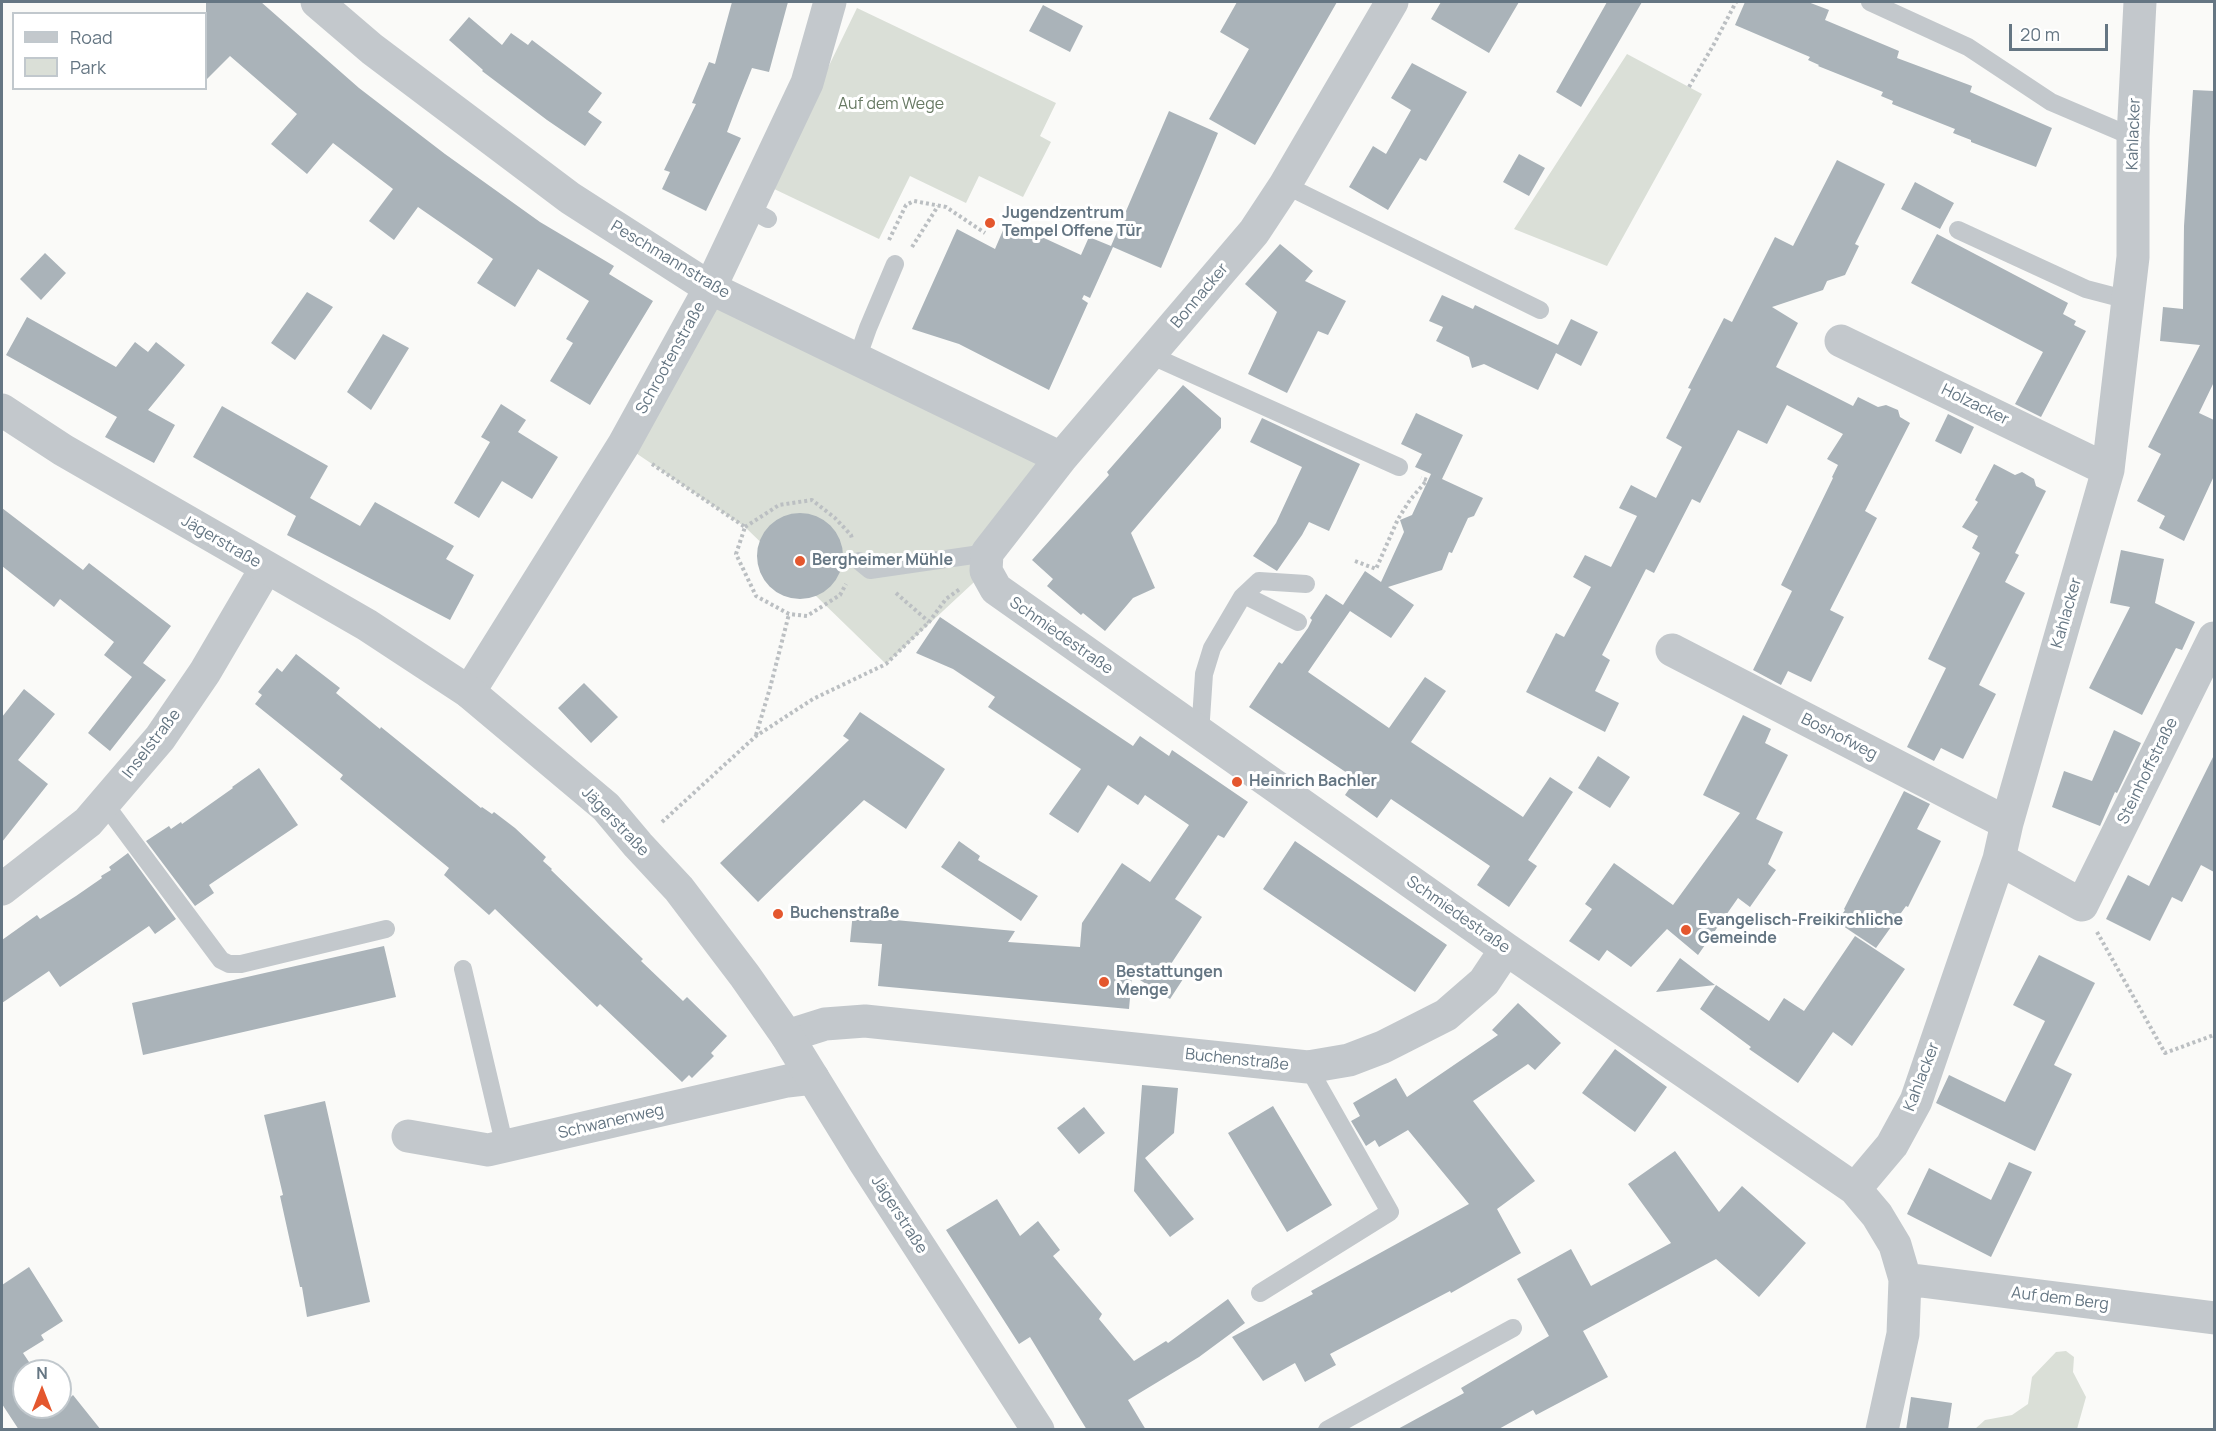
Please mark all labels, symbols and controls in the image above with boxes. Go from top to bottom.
legend [12,12,207,90]
scale bar [2012,12,2111,50]
text: 20 m [2020,22,2060,46]
text: Road [70,25,113,49]
text: Park [70,55,106,79]
park label: Auf dem Wege [838,95,944,115]
street label: Kahlacker [2123,98,2145,170]
place label: Jugendzentrum Tempel Offene Tür [1002,204,1142,242]
marker: Jugendzentrum Tempel Offene Tür [983,216,997,230]
street label: Peschmannstraße [607,217,733,303]
street label: Bonnacker [1167,260,1233,332]
street label: Schrootenstraße [632,298,710,418]
street label: Holzacker [1938,380,2012,430]
street label: Jägerstraße [178,512,264,572]
place label: Bergheimer Mühle [812,551,953,571]
marker: Bergheimer Mühle [793,554,807,568]
street label: Kahlacker [2048,576,2086,650]
street label: Schmiedestraße [1006,593,1116,679]
street label: Inselstraße [119,705,185,783]
street label: Boshofweg [1798,710,1880,764]
street label: Steinhoffstraße [2114,715,2182,827]
place label: Heinrich Bachler [1249,772,1377,792]
marker: Heinrich Bachler [1230,775,1244,789]
street label: Jägerstraße [577,783,653,861]
street label: Schmiedestraße [1403,872,1513,958]
place label: Buchenstraße [790,904,899,924]
marker: Buchenstraße [771,907,785,921]
place label: Evangelisch-Freikirchliche Gemeinde [1698,911,1903,949]
marker: Evangelisch-Freikirchliche Gemeinde [1679,923,1693,937]
place label: Bestattungen Menge [1116,963,1223,1001]
marker: Bestattungen Menge [1097,975,1111,989]
street label: Kahlacker [1900,1040,1944,1114]
street label: Buchenstraße [1184,1045,1290,1075]
street label: Schwanenweg [556,1101,666,1143]
street label: Jägerstraße [867,1173,931,1257]
street label: Auf dem Berg [2010,1284,2110,1314]
north arrow [12,1359,72,1419]
text: N [36,1362,48,1384]

